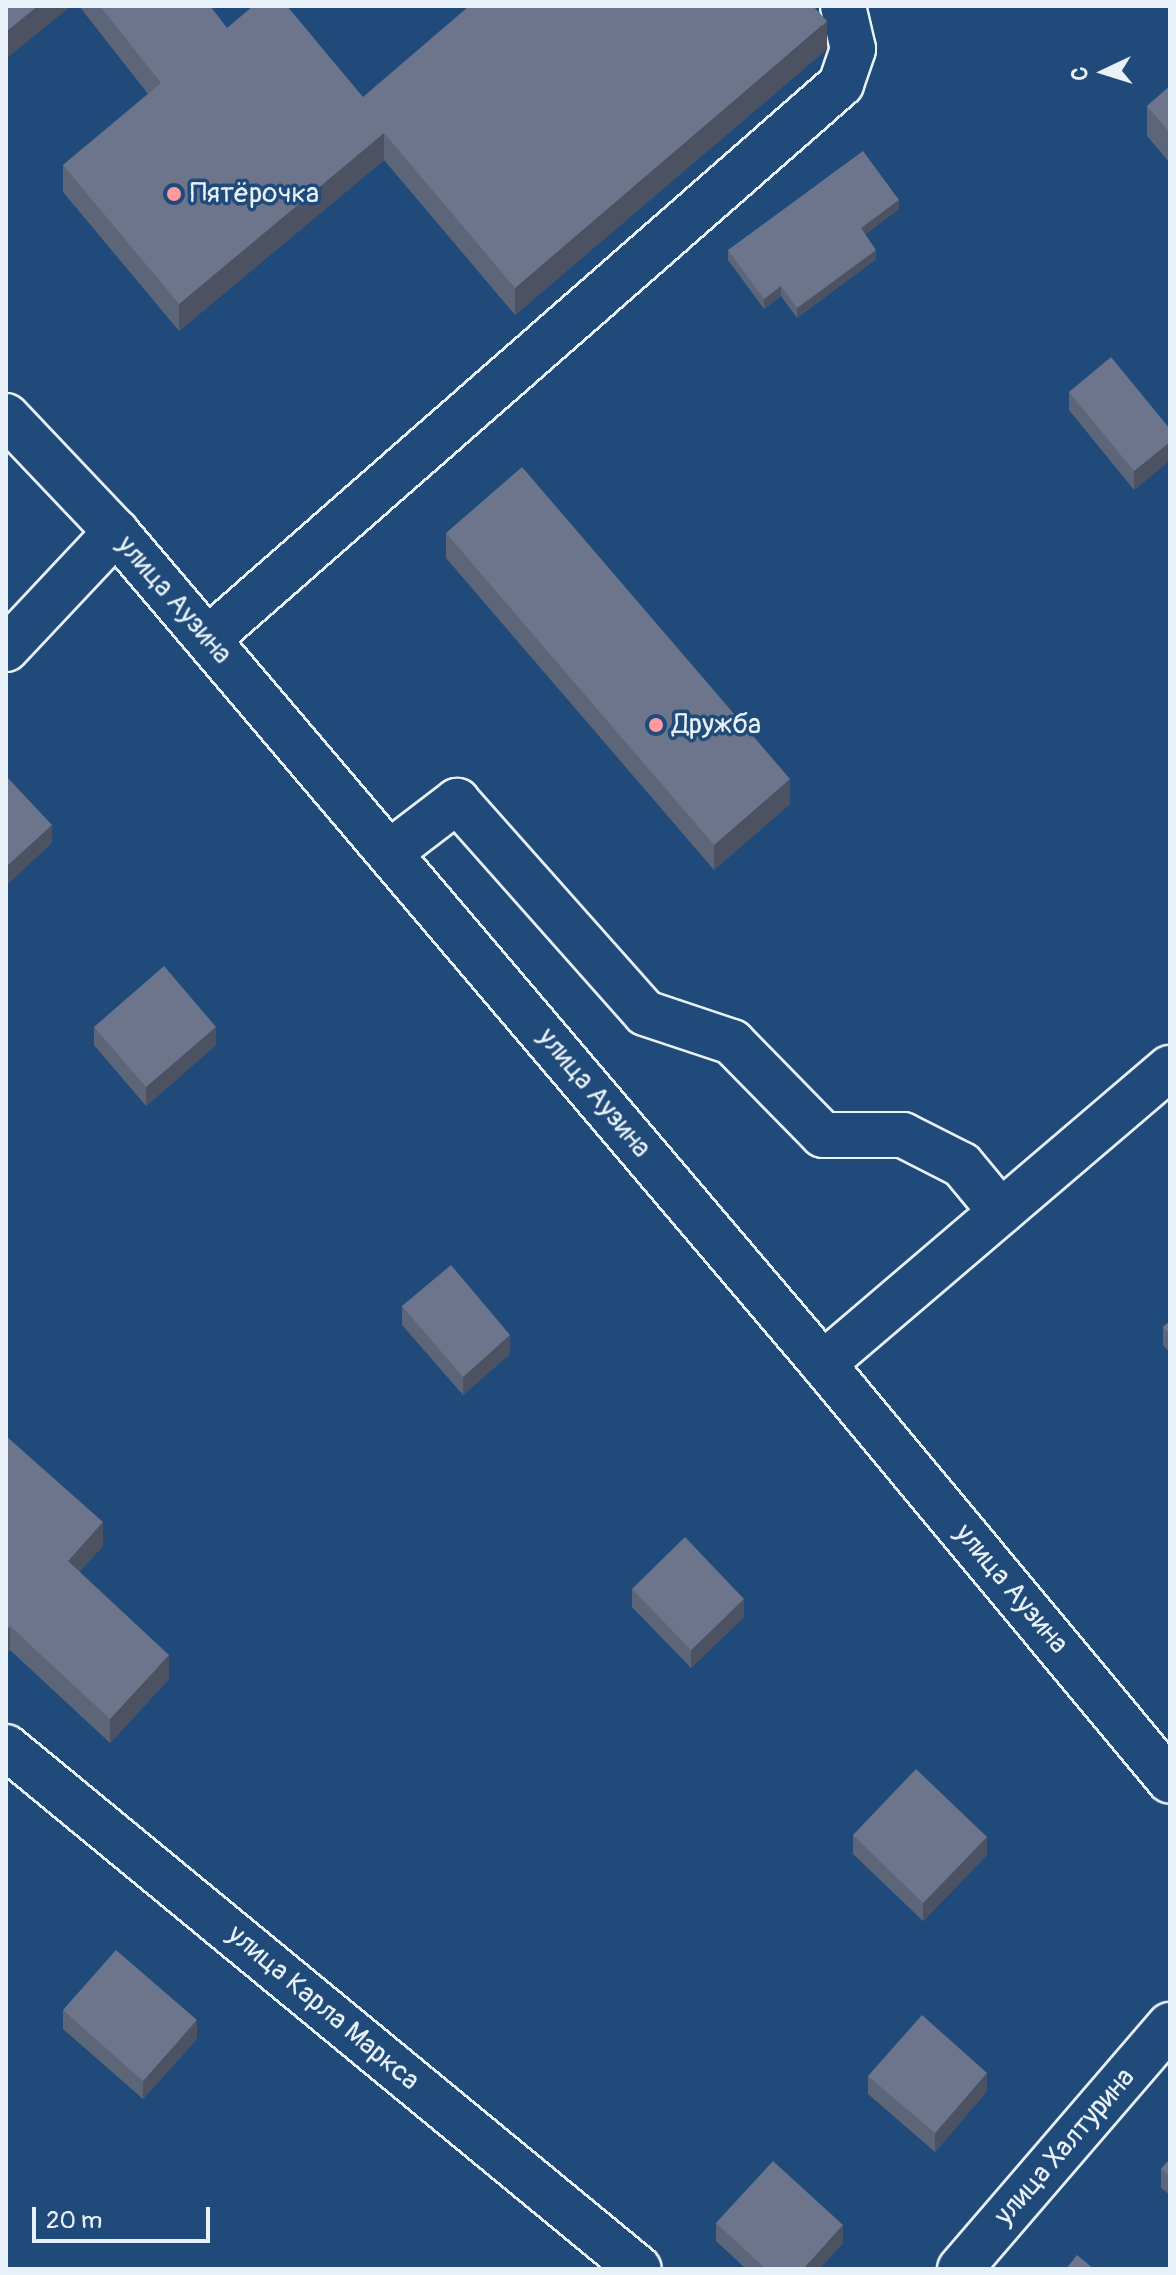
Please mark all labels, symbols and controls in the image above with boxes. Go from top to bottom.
north arrow [1064,32,1144,112]
text: С [1066,66,1094,81]
place label: Пятёрочка [190,177,319,211]
marker: Пятёрочка [165,185,183,203]
street label: улица Аузина [109,529,239,671]
place label: Дружба [672,708,761,742]
marker: Дружба [647,716,665,734]
street label: улица Аузина [530,1021,658,1165]
street label: улица Аузина [947,1517,1075,1661]
street label: улица Карла Маркса [220,1918,426,2098]
street label: улица Халтурина [988,2062,1142,2232]
scale bar [36,2191,214,2241]
text: 20 m [46,2206,102,2235]

